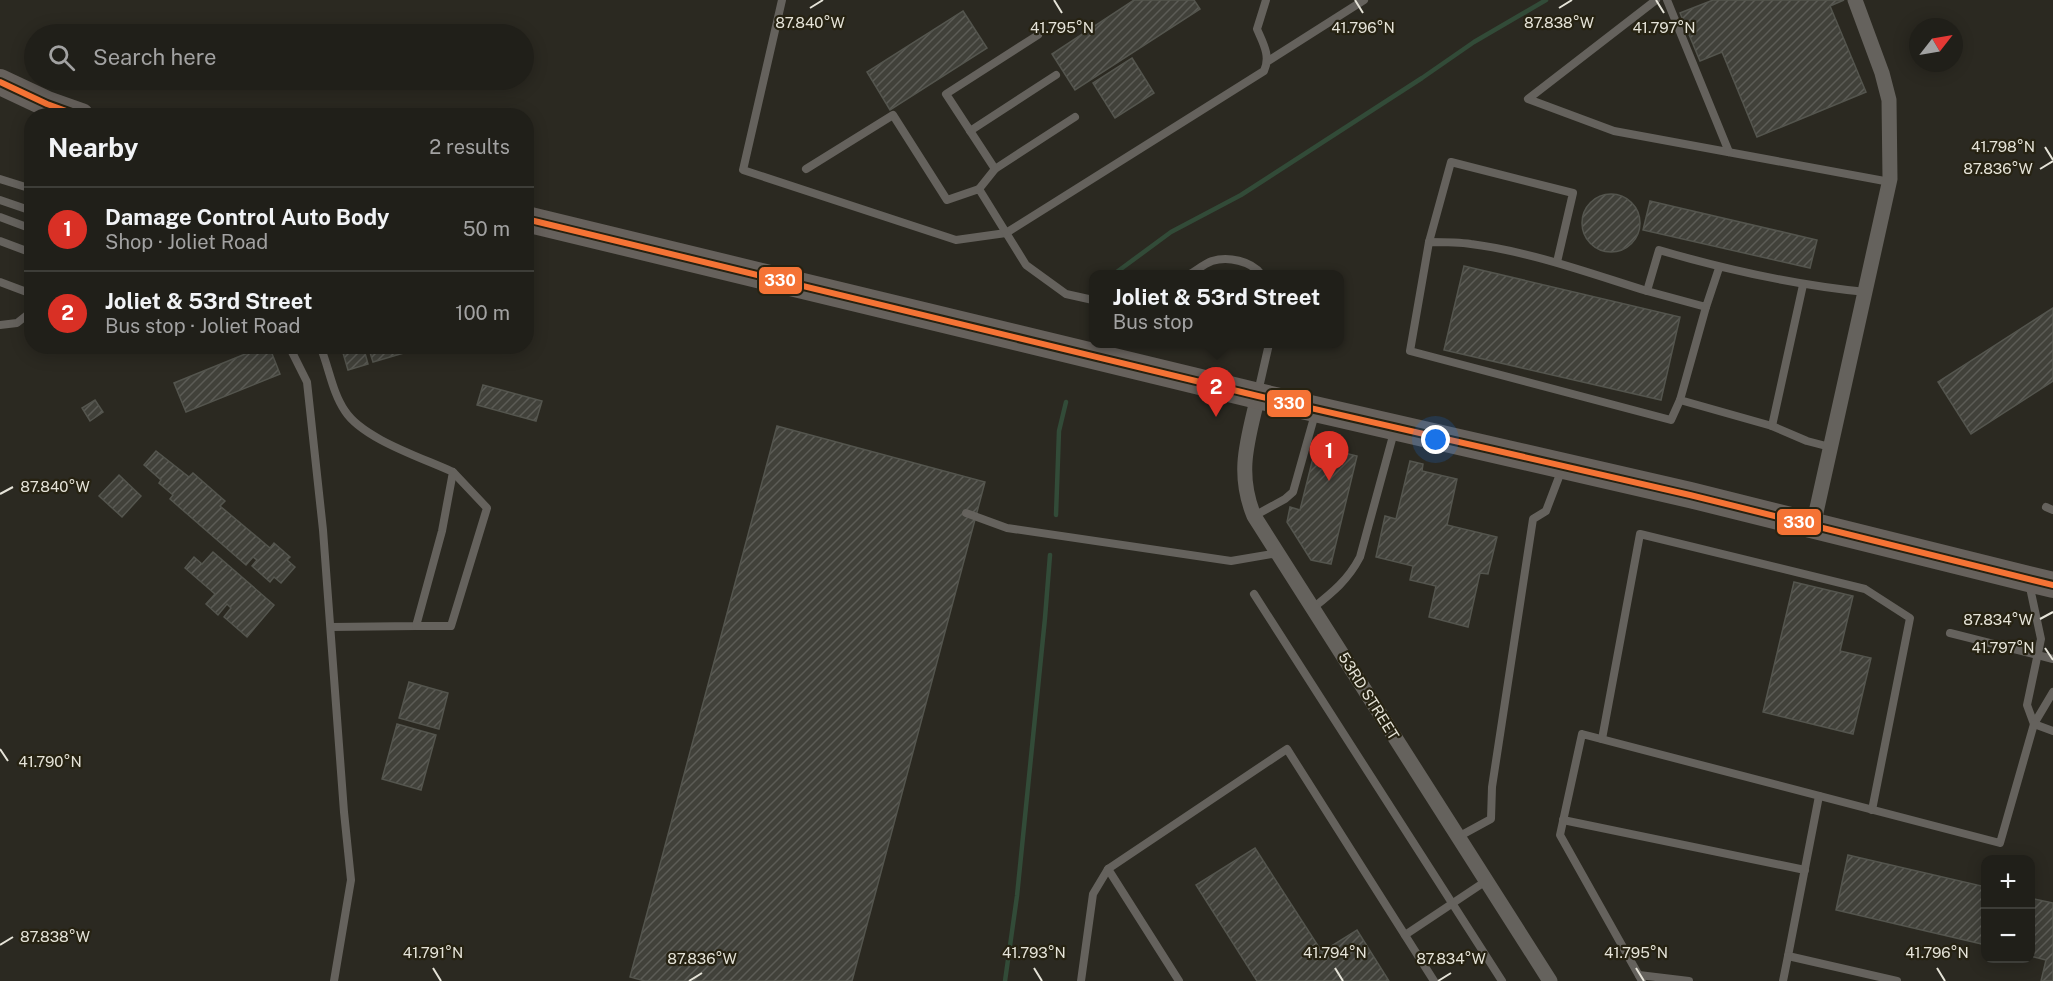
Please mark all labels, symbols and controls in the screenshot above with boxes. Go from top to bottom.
text: 87.840°W [775,14,845,31]
text: 87.838°W [1524,14,1594,31]
north arrow [1909,18,1963,72]
text: 41.795°N [1030,19,1094,36]
text: 41.796°N [1331,19,1395,36]
text: 41.797°N [1632,19,1696,36]
search box [24,24,534,90]
icon: search [45,41,78,74]
text: Search here [93,44,217,70]
text: Nearby [48,132,138,163]
text: 2 results [429,135,510,159]
text: 41.798°N [1971,138,2035,155]
text: 87.836°W [1963,160,2033,177]
text: Damage Control Auto Body [105,204,390,230]
text: 1 [63,217,72,241]
text: 50 m [463,217,510,241]
text: Shop · Joliet Road [105,230,268,254]
line badge: 330 [758,266,803,295]
popup [1089,270,1344,348]
text: 330 [764,271,796,290]
text: Joliet & 53rd Street [1113,284,1320,310]
text: Joliet & 53rd Street [105,288,312,314]
text: 2 [61,301,74,325]
text: 100 m [455,301,510,325]
text: Bus stop [1113,310,1193,334]
text: Bus stop · Joliet Road [105,314,300,338]
pin: 2 [1196,368,1236,417]
line badge: 330 [1266,389,1312,418]
text: 330 [1273,394,1305,413]
your location [1421,425,1450,454]
pin: 1 [1310,432,1348,481]
text: 87.840°W [20,478,90,495]
line badge: 330 [1776,508,1822,536]
text: 330 [1783,513,1815,532]
text: 87.834°W [1963,611,2033,628]
text: 41.797°N [1971,639,2035,656]
street label: 53RD STREET [1335,649,1403,743]
text: 41.790°N [18,753,82,770]
map controls [1981,855,2035,963]
button: + [1981,855,2035,909]
button: − [1981,909,2035,963]
text: 87.838°W [20,928,90,945]
text: 41.791°N [403,944,463,961]
text: 41.793°N [1002,944,1066,961]
text: 41.794°N [1303,944,1367,961]
text: 41.795°N [1604,944,1668,961]
text: 41.796°N [1905,944,1969,961]
text: 87.836°W [667,950,737,967]
text: 87.834°W [1416,950,1486,967]

